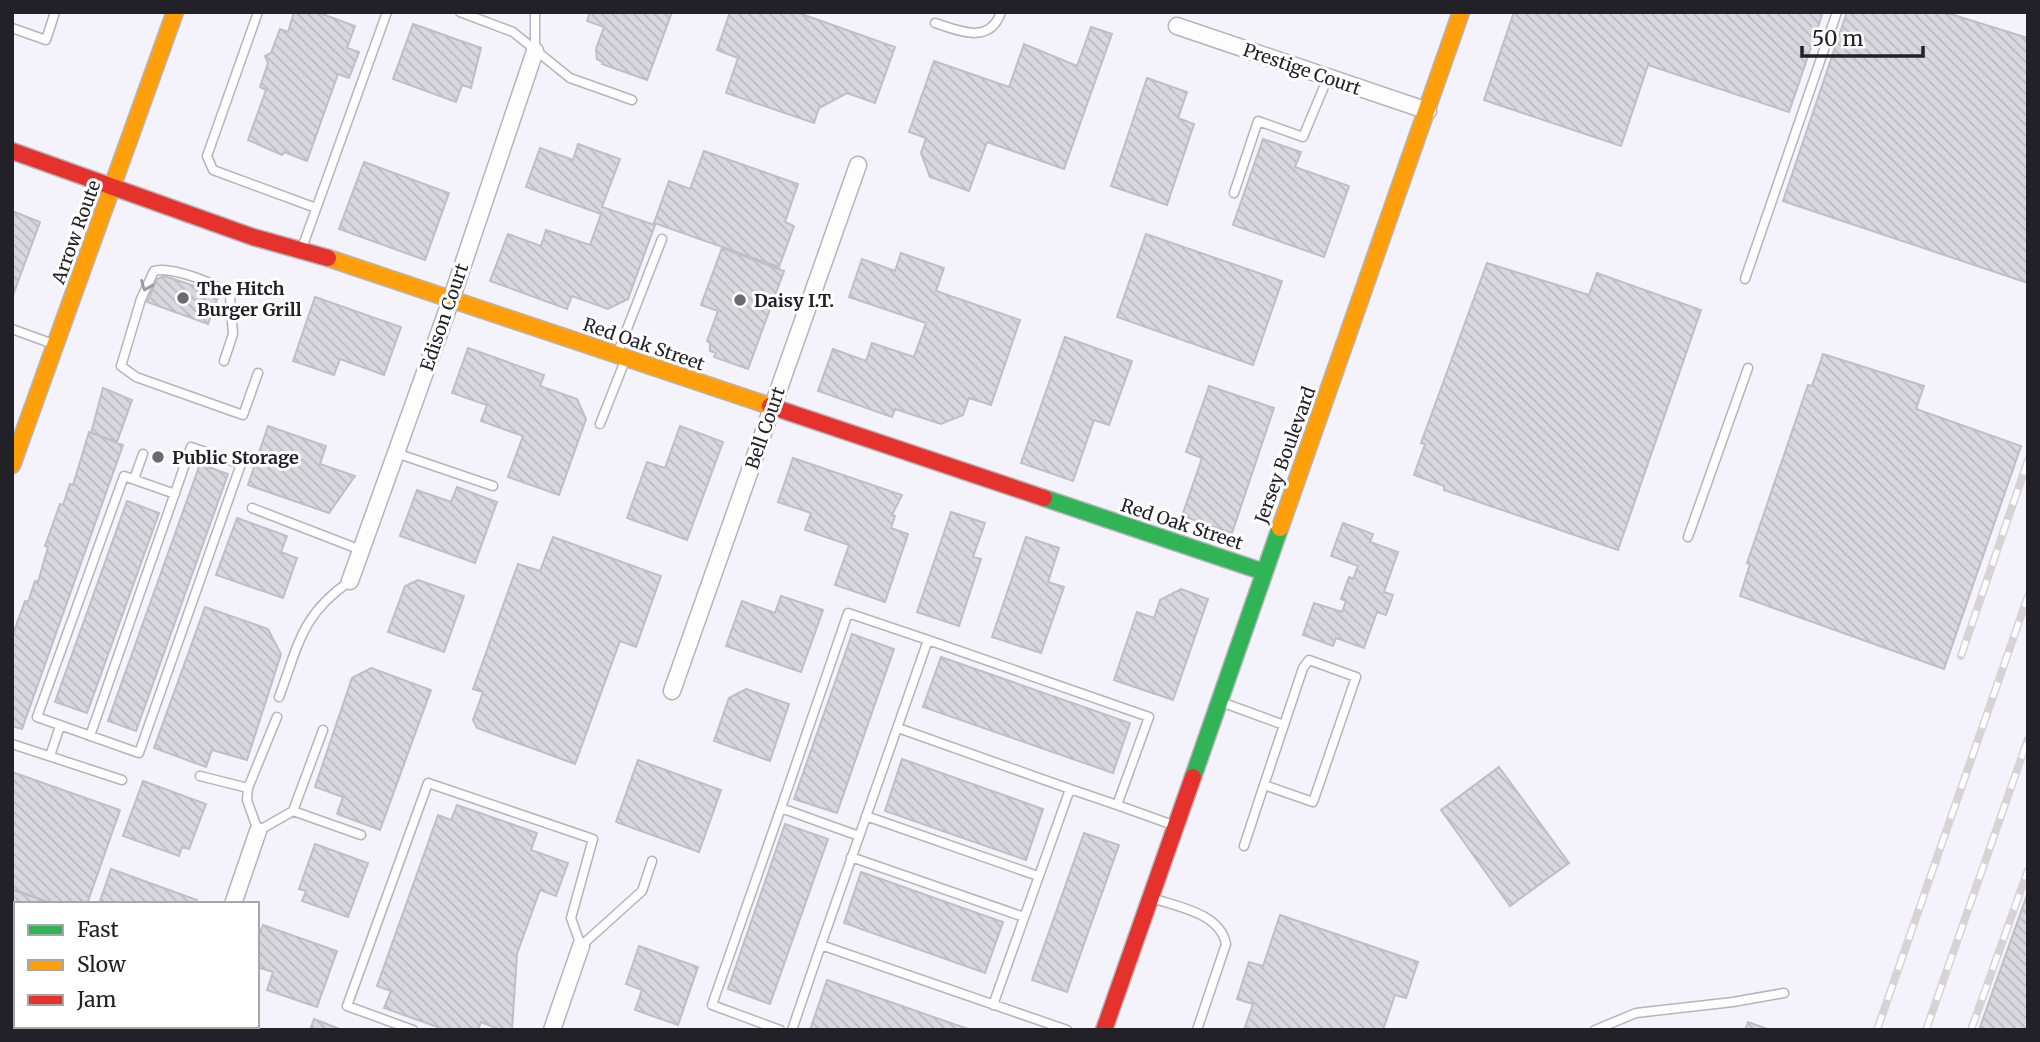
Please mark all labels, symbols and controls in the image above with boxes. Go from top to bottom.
scale bar [1802,14,1923,58]
text: 50 m [1812,25,1863,52]
street label: Prestige Court [1240,38,1364,100]
street label: Arrow Route [46,177,105,288]
street label: Edison Court [415,260,473,374]
place label: The Hitch Burger Grill [197,277,302,321]
one-way arrow [141,279,155,291]
place label: Daisy I.T. [754,289,834,312]
marker: The Hitch Burger Grill [175,290,191,306]
marker: Daisy I.T. [732,292,748,308]
street label: Red Oak Street [580,312,708,376]
street label: Jersey Boulevard [1249,383,1320,528]
street label: Bell Court [740,384,790,472]
place label: Public Storage [172,446,299,469]
marker: Public Storage [150,449,166,465]
street label: Red Oak Street [1118,493,1246,555]
legend [14,902,259,1028]
text: Fast [77,916,119,943]
text: Slow [77,951,126,978]
text: Jam [76,986,116,1013]

